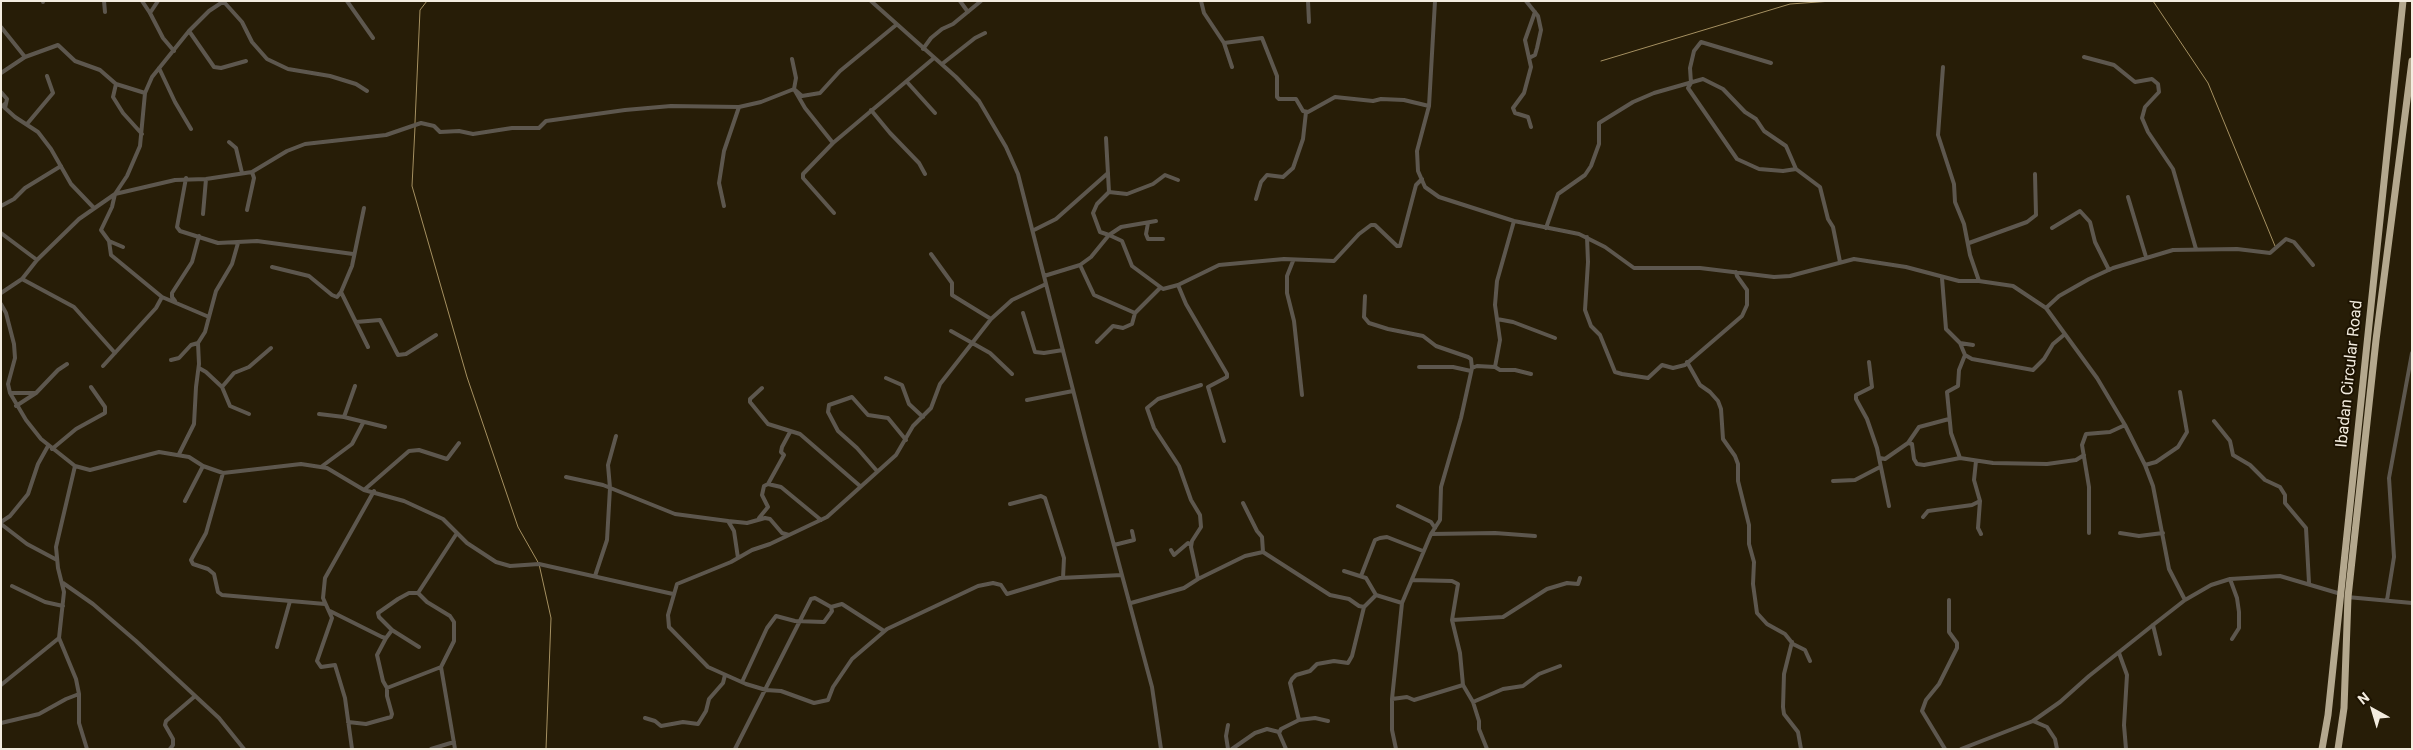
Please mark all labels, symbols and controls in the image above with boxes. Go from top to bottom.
street label: Ibadan Circular Road [2333,299,2367,449]
north arrow [2348,685,2398,735]
text: N [2355,689,2372,708]

